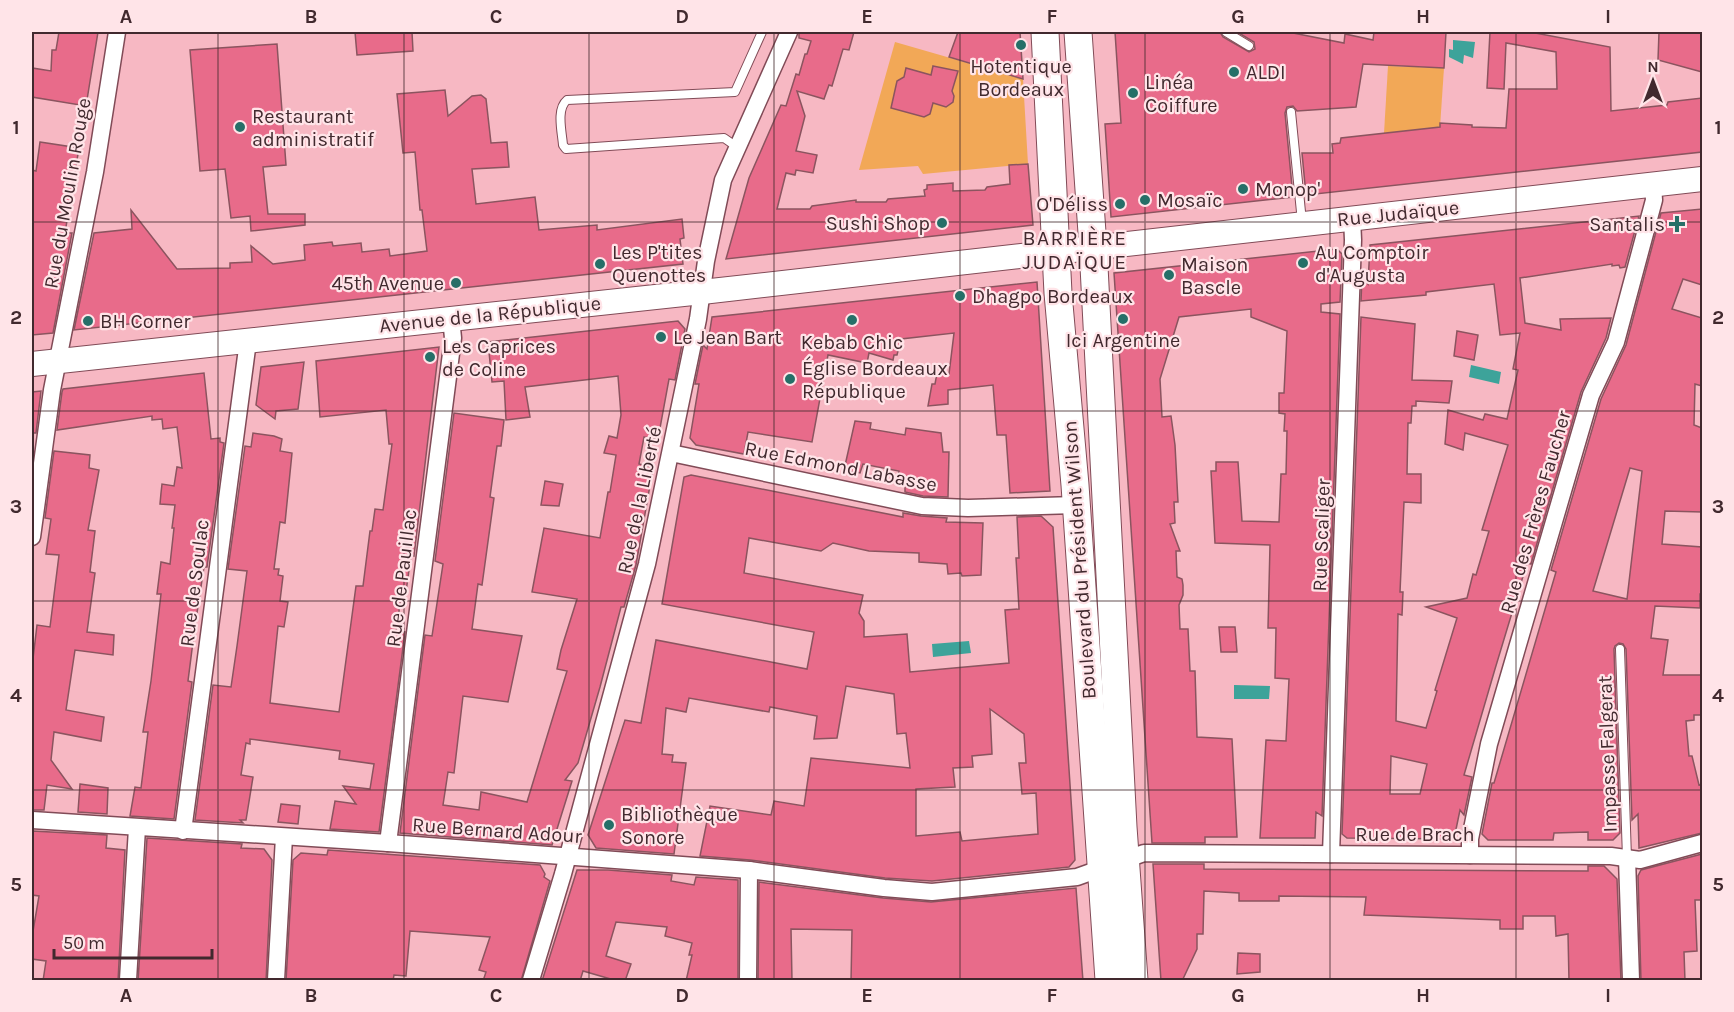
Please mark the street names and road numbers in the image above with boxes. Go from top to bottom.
street label: Rue du Moulin Rouge [39,96,96,290]
street label: Rue Judaïque [1336,196,1460,231]
street label: Avenue de la République [378,291,602,338]
street label: Rue des Frères Faucher [1495,407,1576,616]
street label: Boulevard du Président Wilson [1058,420,1101,700]
street label: Rue de la Liberté [613,424,666,576]
street label: Rue Edmond Labasse [743,437,939,496]
street label: Rue Scaliger [1308,477,1335,592]
street label: Rue de Pauillac [382,508,421,648]
street label: Rue de Soulac [175,518,214,648]
street label: Impasse Falgerat [1593,675,1622,833]
street label: Rue Bernard Adour [411,813,583,848]
street label: Rue de Brach [1355,823,1475,846]

